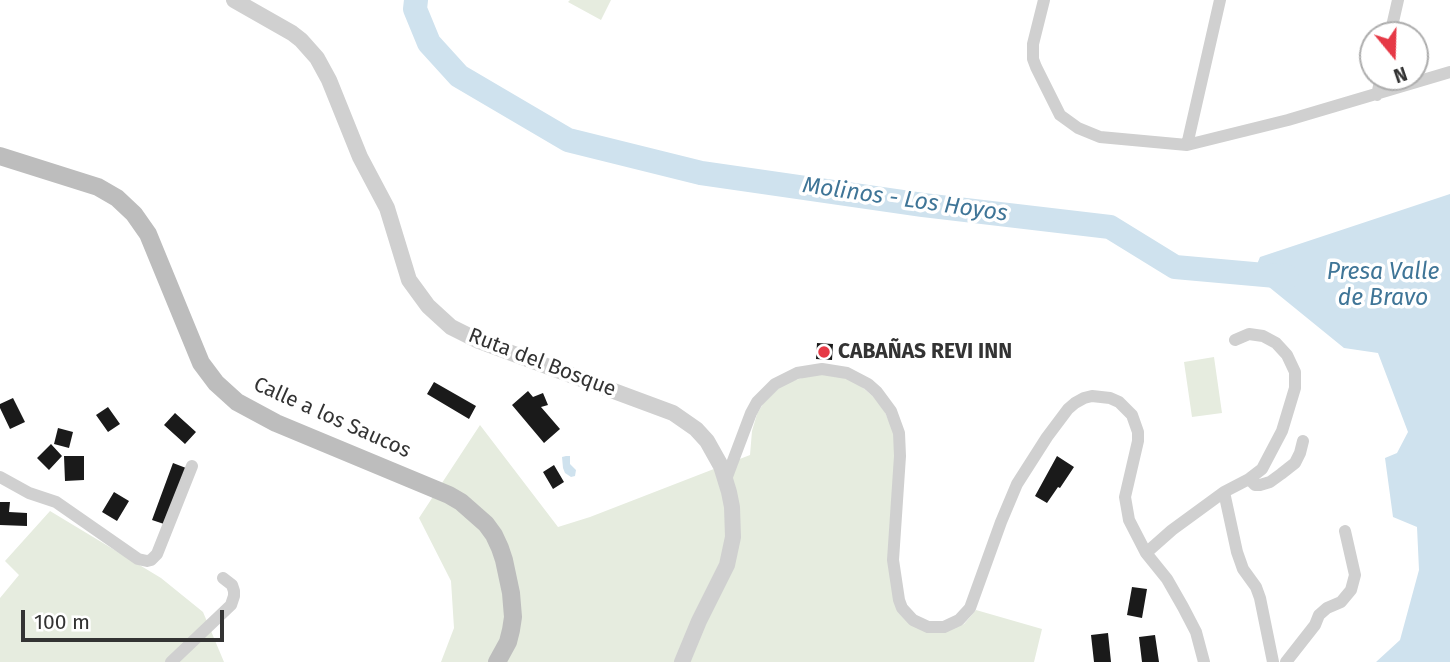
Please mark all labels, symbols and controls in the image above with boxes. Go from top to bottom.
north arrow [1359,21,1429,91]
text: N [1391,62,1410,87]
water label: Molinos - Los Hoyos [801,172,1009,228]
water label: Presa Valle de Bravo [1327,259,1439,313]
street label: Ruta del Bosque [465,323,619,403]
place label: CABAÑAS REVI INN [838,339,1012,365]
marker: CABAÑAS REVI INN [816,344,832,360]
street label: Calle a los Saucos [249,372,415,464]
scale bar [24,596,228,640]
text: 100 m [34,609,90,635]

